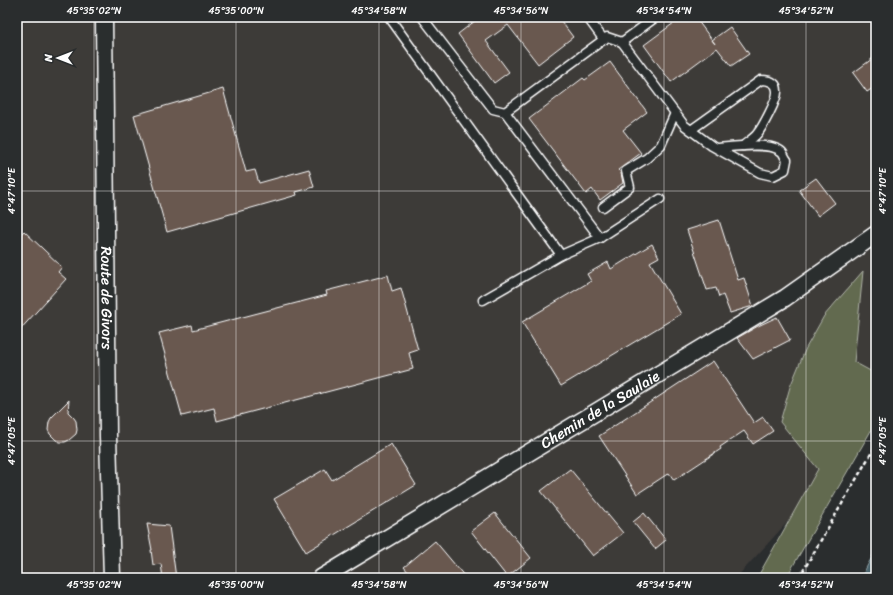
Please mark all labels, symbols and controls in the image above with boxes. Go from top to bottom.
text: 45°35'02"N [66,2,122,20]
text: 45°35'00"N [208,2,264,20]
text: 45°34'58"N [351,2,407,20]
text: 45°34'56"N [494,2,549,20]
text: 45°34'54"N [636,2,692,20]
text: 45°34'52"N [778,2,834,20]
north arrow [38,38,78,78]
text: N [39,54,58,63]
text: 4°47'10"E [3,166,21,214]
text: 4°47'10"E [874,166,892,214]
street label: Route de Givors [93,246,120,350]
street label: Chemin de la Saulaie [535,363,665,456]
text: 4°47'05"E [3,415,21,465]
text: 4°47'05"E [874,415,892,465]
text: 45°35'02"N [66,576,122,594]
text: 45°35'00"N [208,576,264,594]
text: 45°34'58"N [351,576,407,594]
text: 45°34'56"N [494,576,549,594]
text: 45°34'54"N [636,576,692,594]
text: 45°34'52"N [778,576,834,594]

